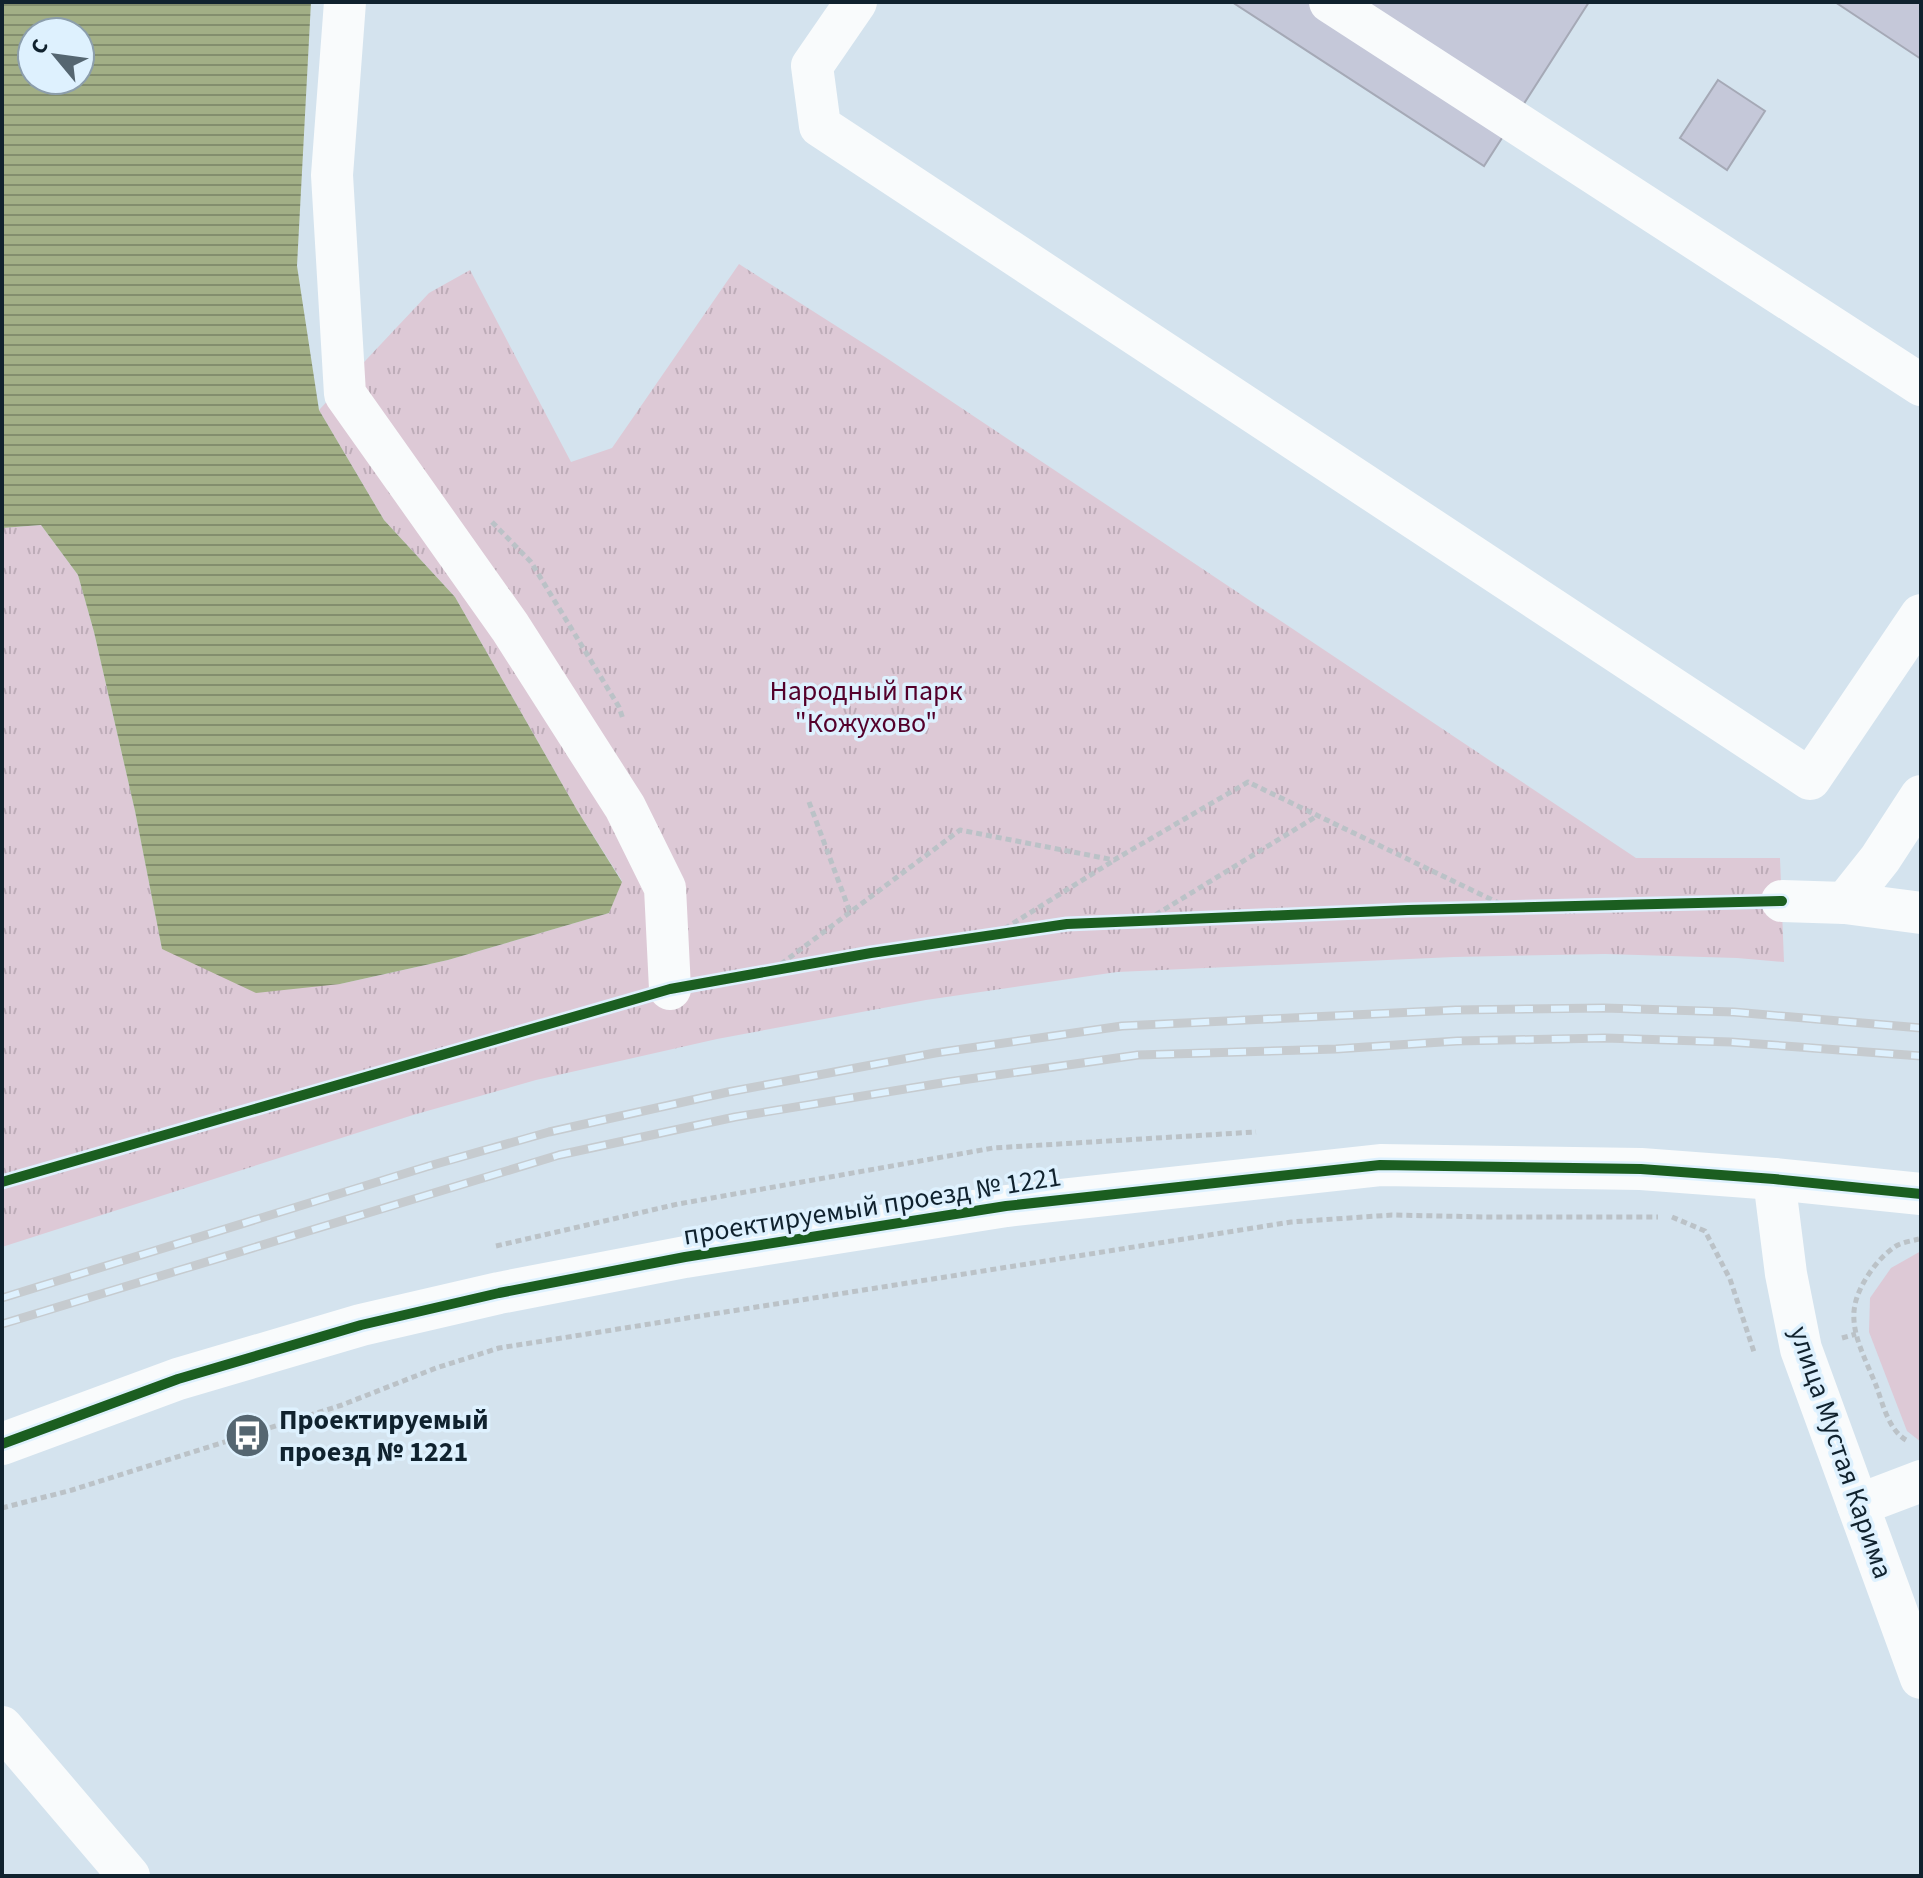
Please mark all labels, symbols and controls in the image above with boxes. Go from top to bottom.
north arrow [16,16,96,96]
text: С [22,33,57,60]
park label: Народный парк "Кожухово" [769,671,963,743]
street label: проектируемый проезд № 1221 [680,1156,1064,1256]
street label: улица Мустая Карима [1779,1321,1903,1584]
place label: Проектируемый проезд № 1221 [279,1400,489,1472]
bus stop icon: Проектируемый проезд № 1221 [224,1411,272,1459]

